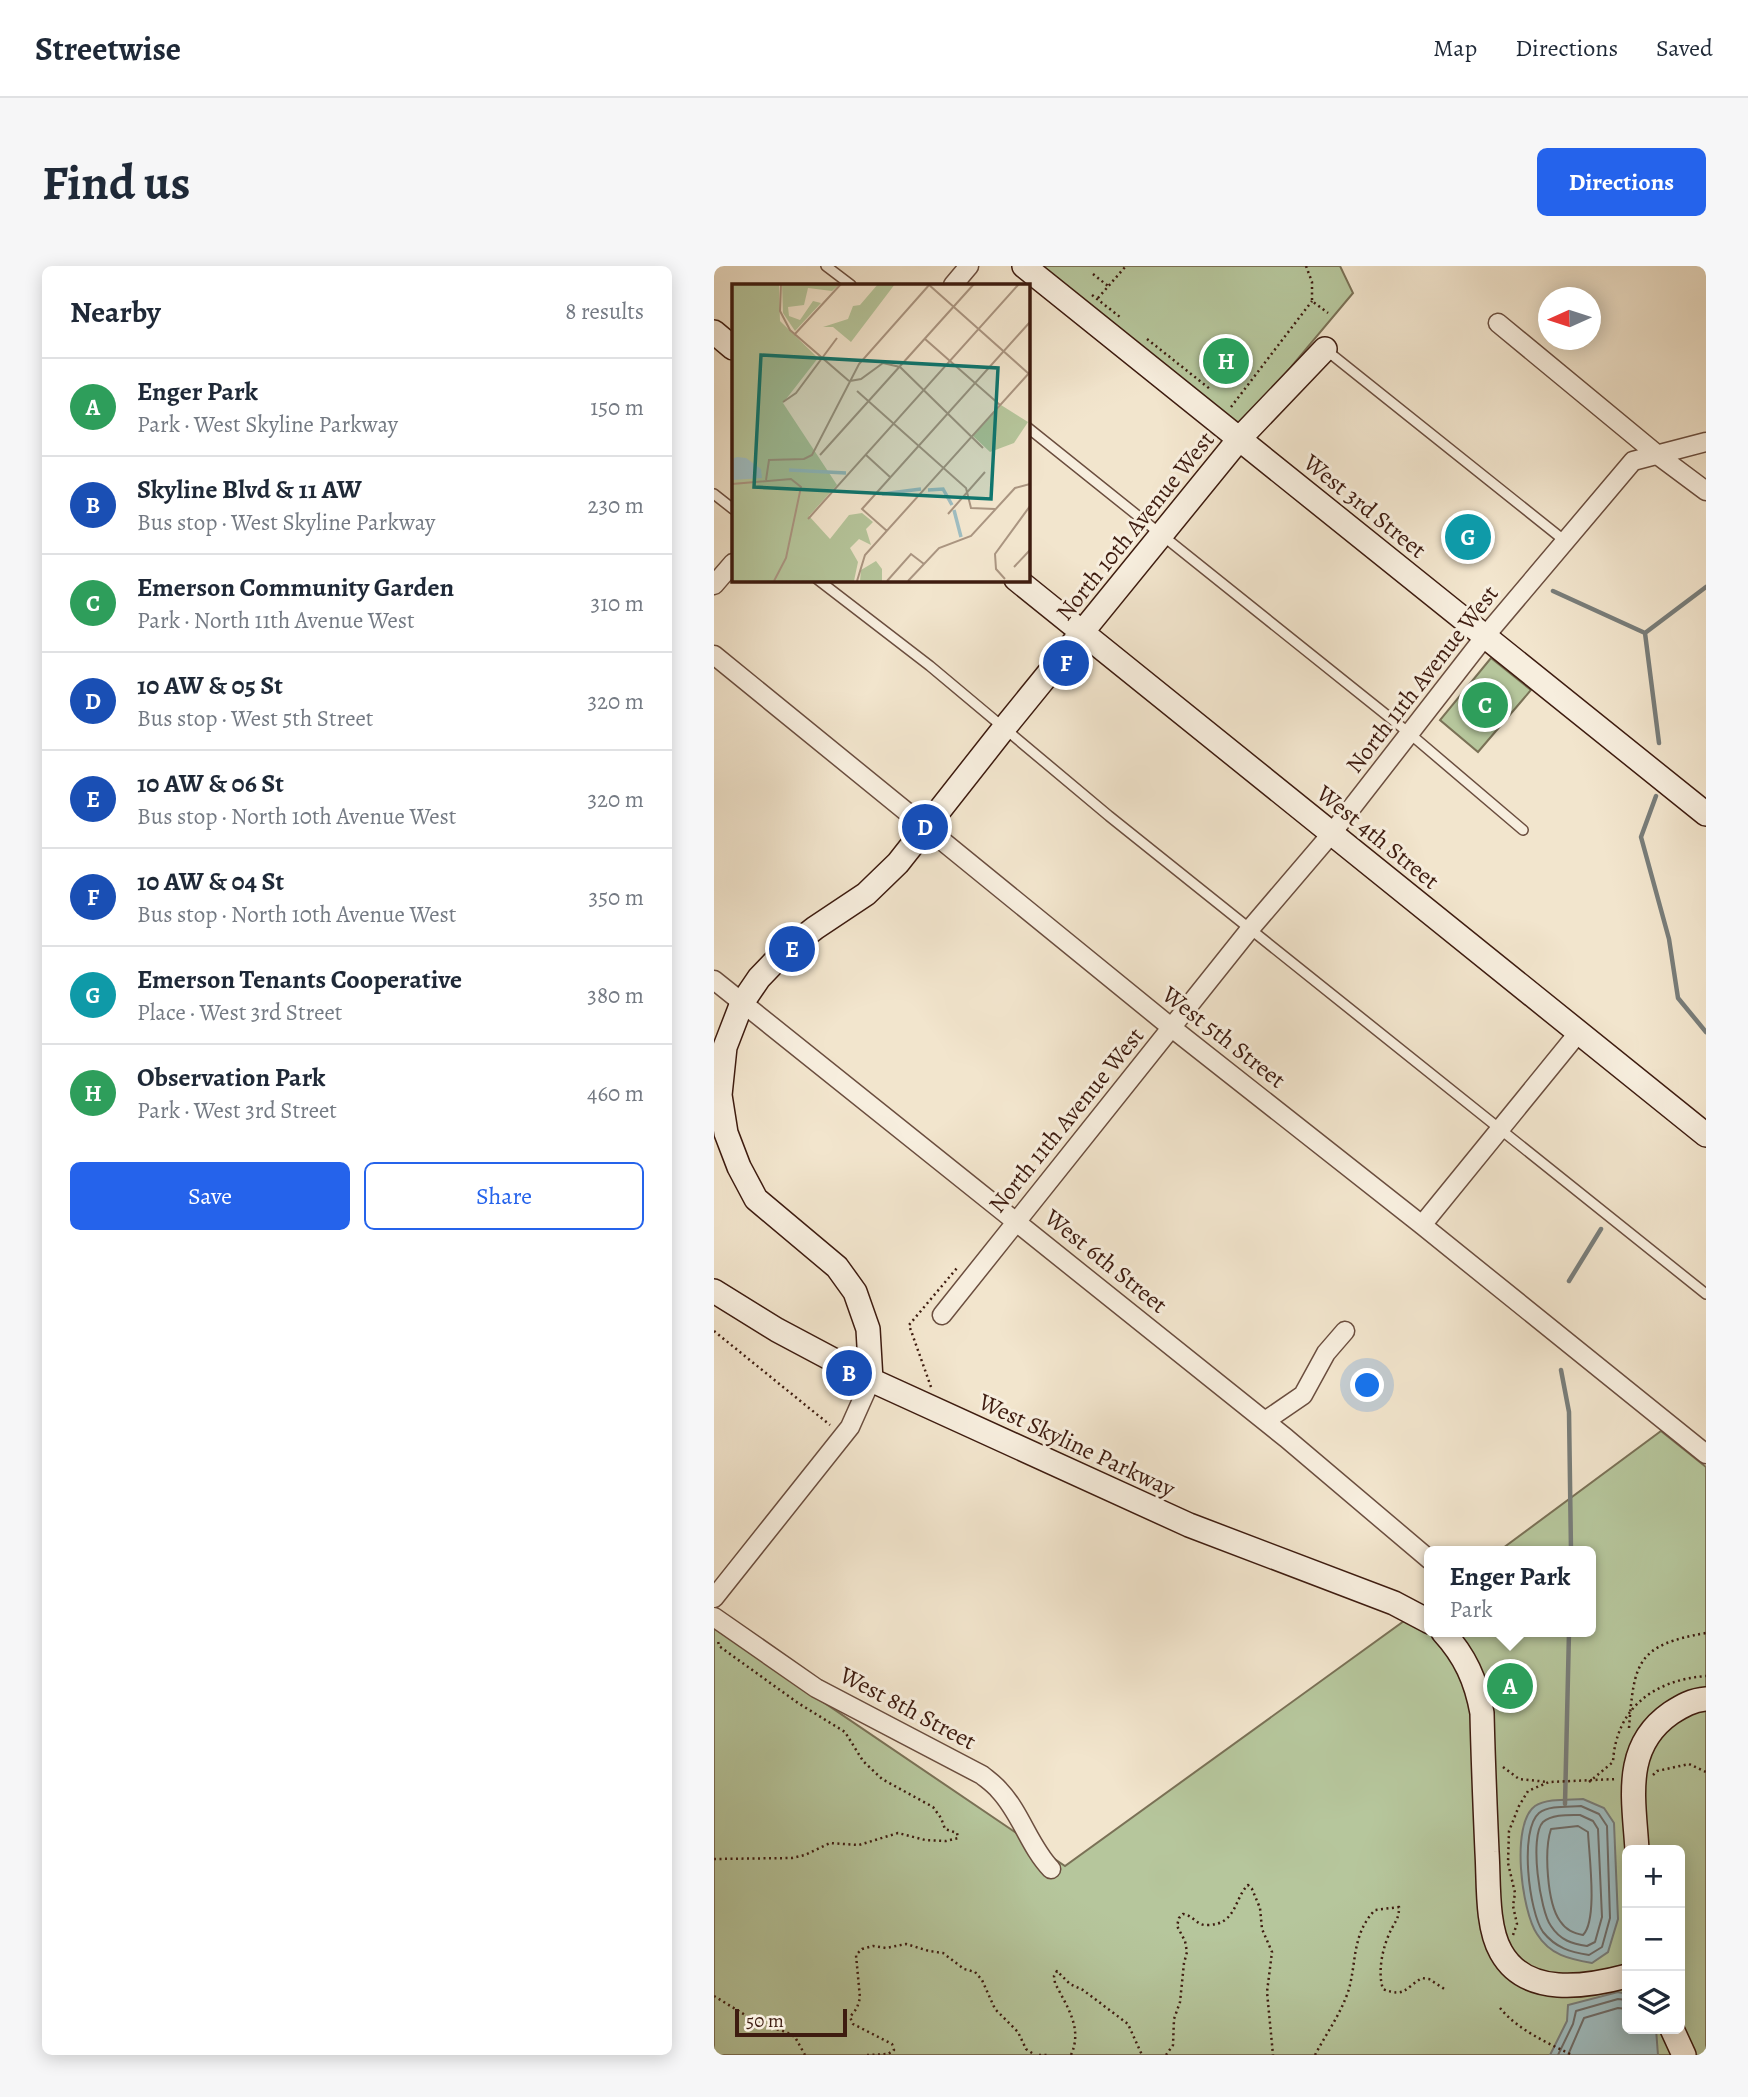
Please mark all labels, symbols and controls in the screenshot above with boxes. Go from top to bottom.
text: Streetwise [35,26,181,71]
text: Map [1433,32,1477,64]
text: Directions [1515,32,1618,64]
text: Saved [1656,32,1713,64]
button: Directions [1537,148,1706,216]
text: Find us [42,149,190,216]
inset map [732,284,1029,581]
north arrow [1538,287,1601,350]
text: Nearby [70,292,161,332]
text: 8 results [565,296,644,327]
pin: H [1203,335,1249,387]
text: Enger Park [137,374,258,409]
text: A [86,392,100,423]
text: 150 m [590,392,644,423]
text: Park · West Skyline Parkway [137,409,398,440]
street label: North 10th Avenue West [1049,425,1221,627]
street label: West 3rd Street [1296,446,1433,565]
text: Skyline Blvd & 11 AW [137,472,362,507]
text: B [86,490,100,521]
text: 230 m [588,490,644,521]
text: Bus stop · West Skyline Parkway [137,507,435,538]
pin: G [1445,511,1491,563]
text: Emerson Community Garden [137,570,454,605]
street label: North 11th Avenue West [1338,578,1506,780]
text: C [86,588,100,619]
text: 310 m [591,588,644,619]
text: Park · North 11th Avenue West [137,605,415,636]
pin: F [1043,637,1089,689]
text: 10 AW & 05 St [137,668,283,703]
pin: C [1462,679,1508,731]
text: D [85,686,101,717]
text: 320 m [588,686,644,717]
text: Bus stop · West 5th Street [137,703,373,734]
text: 10 AW & 06 St [137,766,284,801]
street label: West 4th Street [1309,777,1446,896]
text: E [86,784,100,815]
text: 320 m [588,784,644,815]
text: Bus stop · North 10th Avenue West [137,801,456,832]
pin: D [902,801,948,853]
text: 10 AW & 04 St [137,864,284,899]
text: F [87,882,99,913]
text: 350 m [589,882,644,913]
text: Bus stop · North 10th Avenue West [137,899,456,930]
pin: E [769,923,815,975]
text: Emerson Tenants Cooperative [137,962,462,997]
street label: West 5th Street [1155,978,1292,1095]
text: G [85,980,101,1011]
text: 380 m [587,980,644,1011]
text: Place · West 3rd Street [137,997,342,1028]
street label: North 11th Avenue West [981,1020,1151,1220]
text: Observation Park [137,1060,326,1095]
text: H [84,1078,102,1109]
text: 460 m [587,1078,644,1109]
text: Park · West 3rd Street [137,1095,337,1126]
button: Save [70,1162,350,1230]
button: Share [364,1162,644,1230]
street label: West 6th Street [1037,1201,1174,1320]
pin: B [826,1347,872,1399]
your location [1350,1368,1384,1402]
street label: West Skyline Parkway [973,1385,1181,1505]
popup [1424,1546,1596,1637]
text: Enger Park [1450,1559,1570,1594]
text: Park [1450,1594,1493,1625]
street label: West 8th Street [833,1658,982,1757]
pin: A [1487,1660,1533,1712]
map controls [1622,1845,1685,2034]
button: + [1622,1845,1685,1908]
button: − [1622,1908,1685,1971]
button: layers [1622,1971,1685,2034]
scale bar [735,2006,847,2038]
text: 50 m [746,2008,784,2034]

